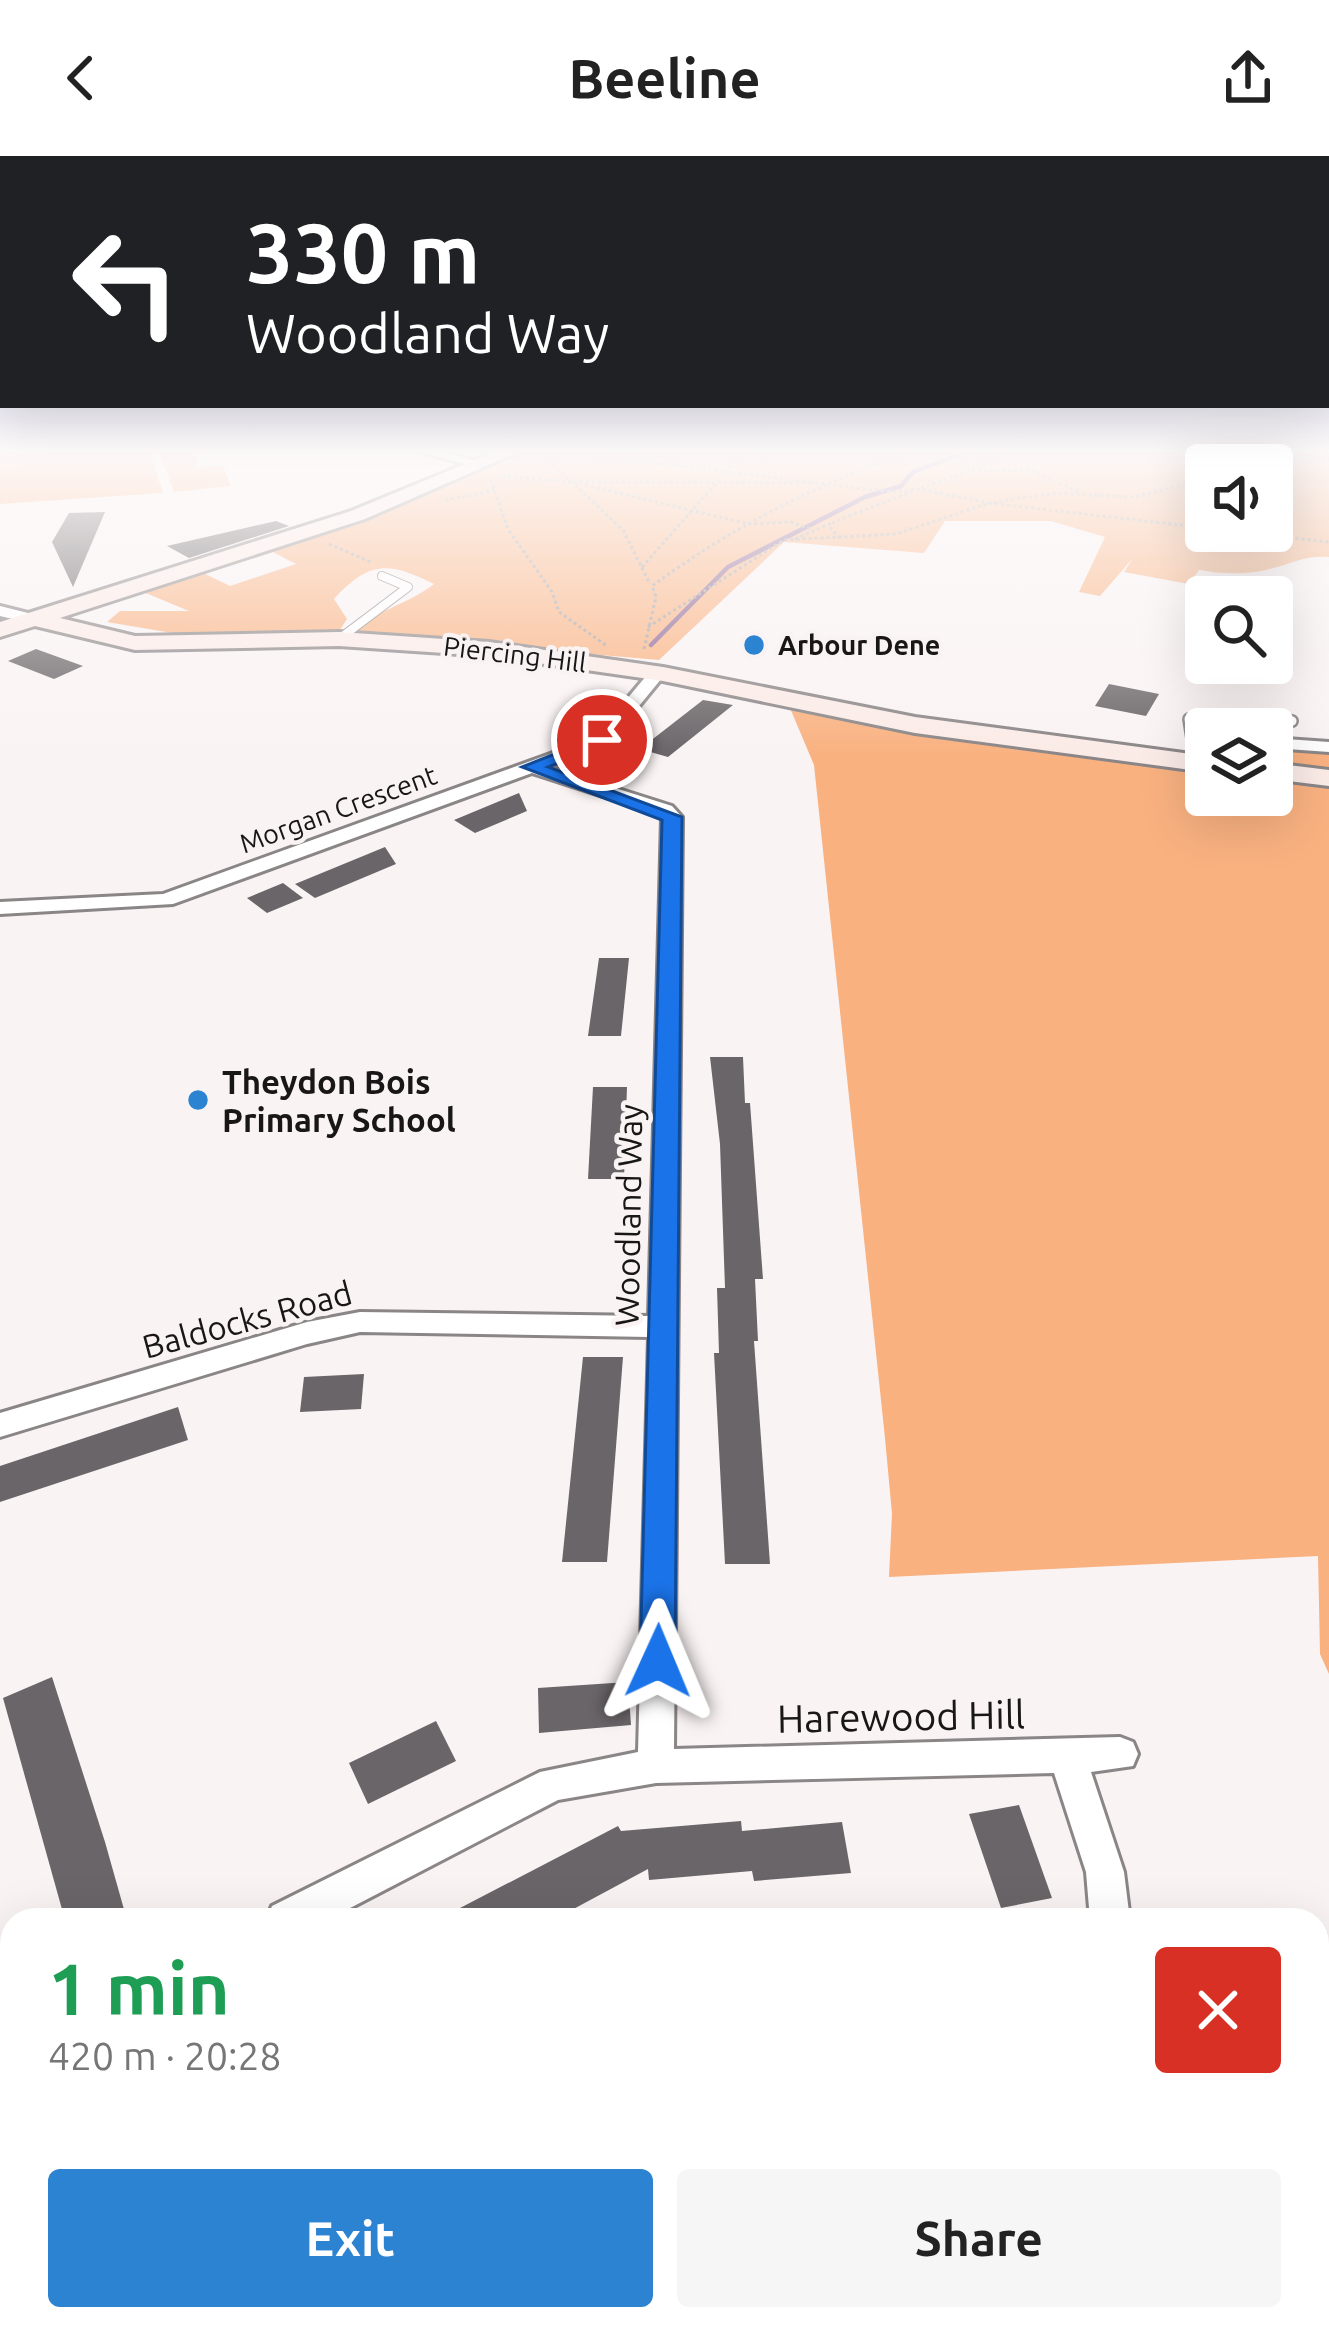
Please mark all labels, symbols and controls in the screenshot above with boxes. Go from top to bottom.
icon: back [48,45,114,111]
icon: share [1215,45,1281,111]
text: Beeline [568,48,761,108]
icon: left [48,204,204,360]
text: 330 m [246,205,480,299]
text: Woodland Way [246,303,609,363]
map controls [1185,444,1293,816]
button: sound [1185,444,1293,552]
button: search [1185,576,1293,684]
street label: Piercing Hill [442,630,588,678]
place label: Arbour Dene [778,630,940,660]
marker: Arbour Dene [741,632,767,658]
pin [551,689,653,791]
icon: arrive [569,707,635,773]
button: layers [1185,708,1293,816]
street label: Morgan Crescent [235,759,441,859]
place label: Theydon Bois Primary School [222,1063,456,1138]
marker: Theydon Bois Primary School [185,1087,211,1113]
street label: Woodland Way [608,1104,648,1326]
street label: Baldocks Road [138,1273,356,1365]
position arrow [595,1598,721,1724]
street label: Harewood Hill [777,1692,1025,1740]
button: close [1155,1947,1281,2073]
text: 1 min [48,1948,230,2029]
text: 420 m · 20:28 [48,2034,282,2077]
button: Exit [48,2169,653,2307]
button: Share [677,2169,1281,2307]

